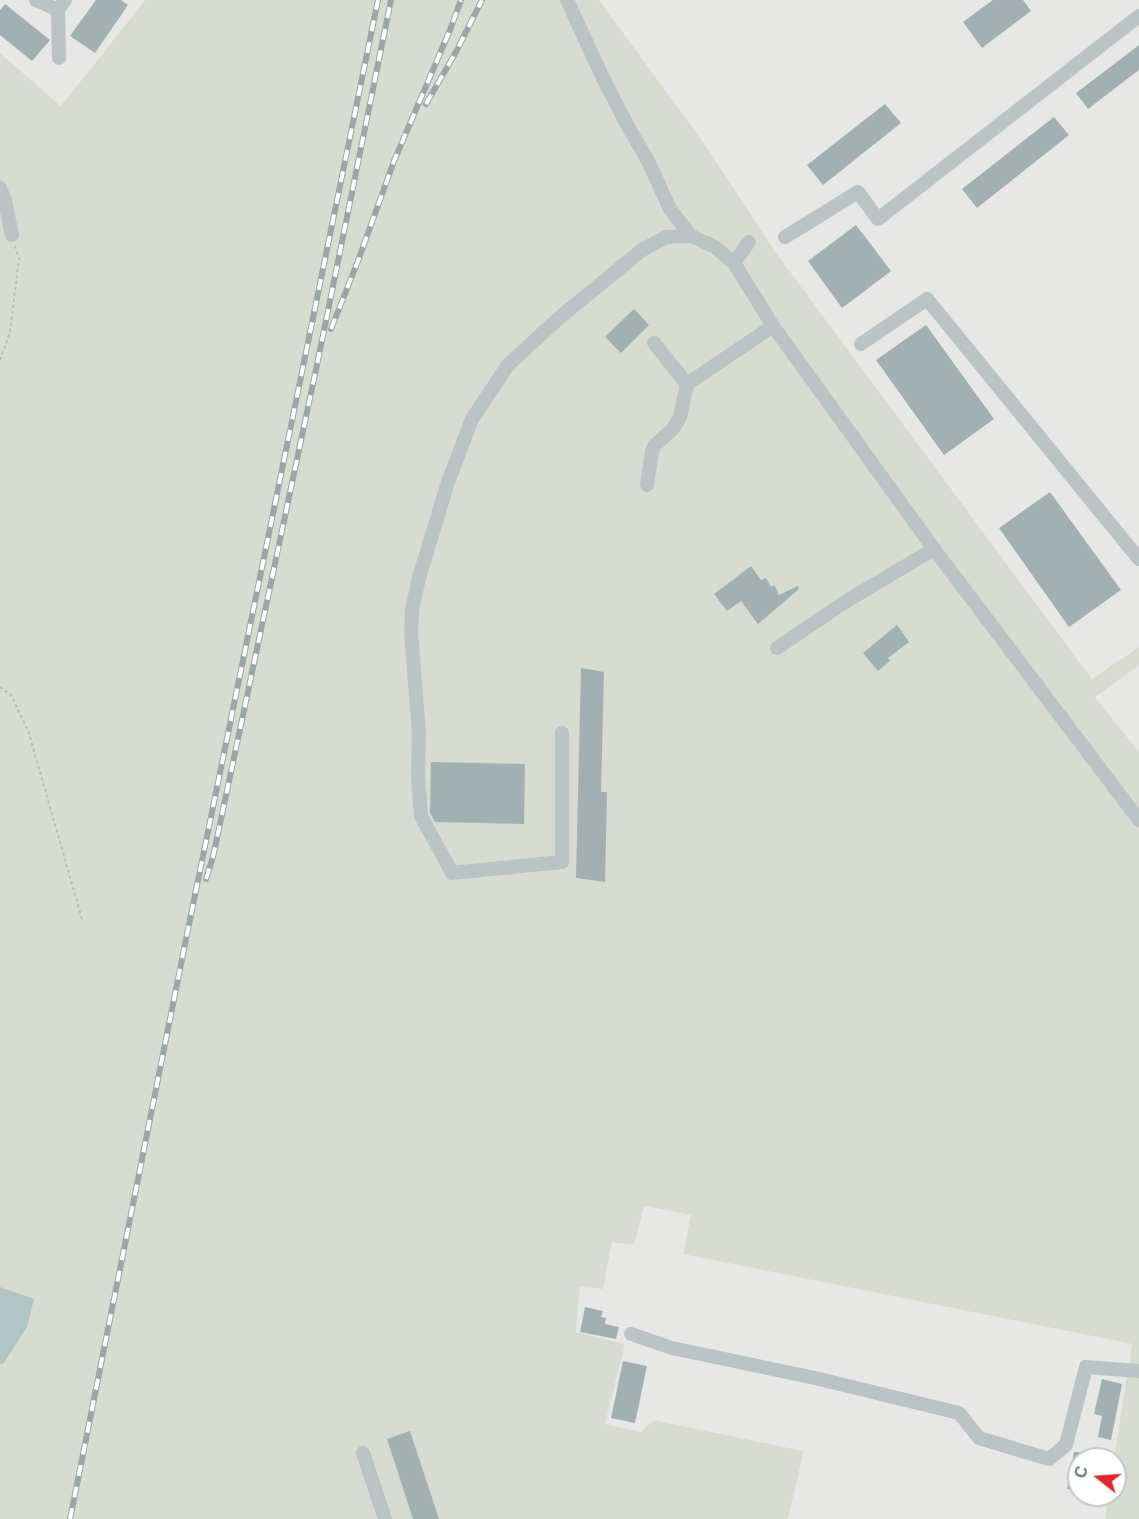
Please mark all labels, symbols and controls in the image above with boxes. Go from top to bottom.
north arrow [1067,1447,1127,1507]
text: С [1069,1464,1093,1481]

